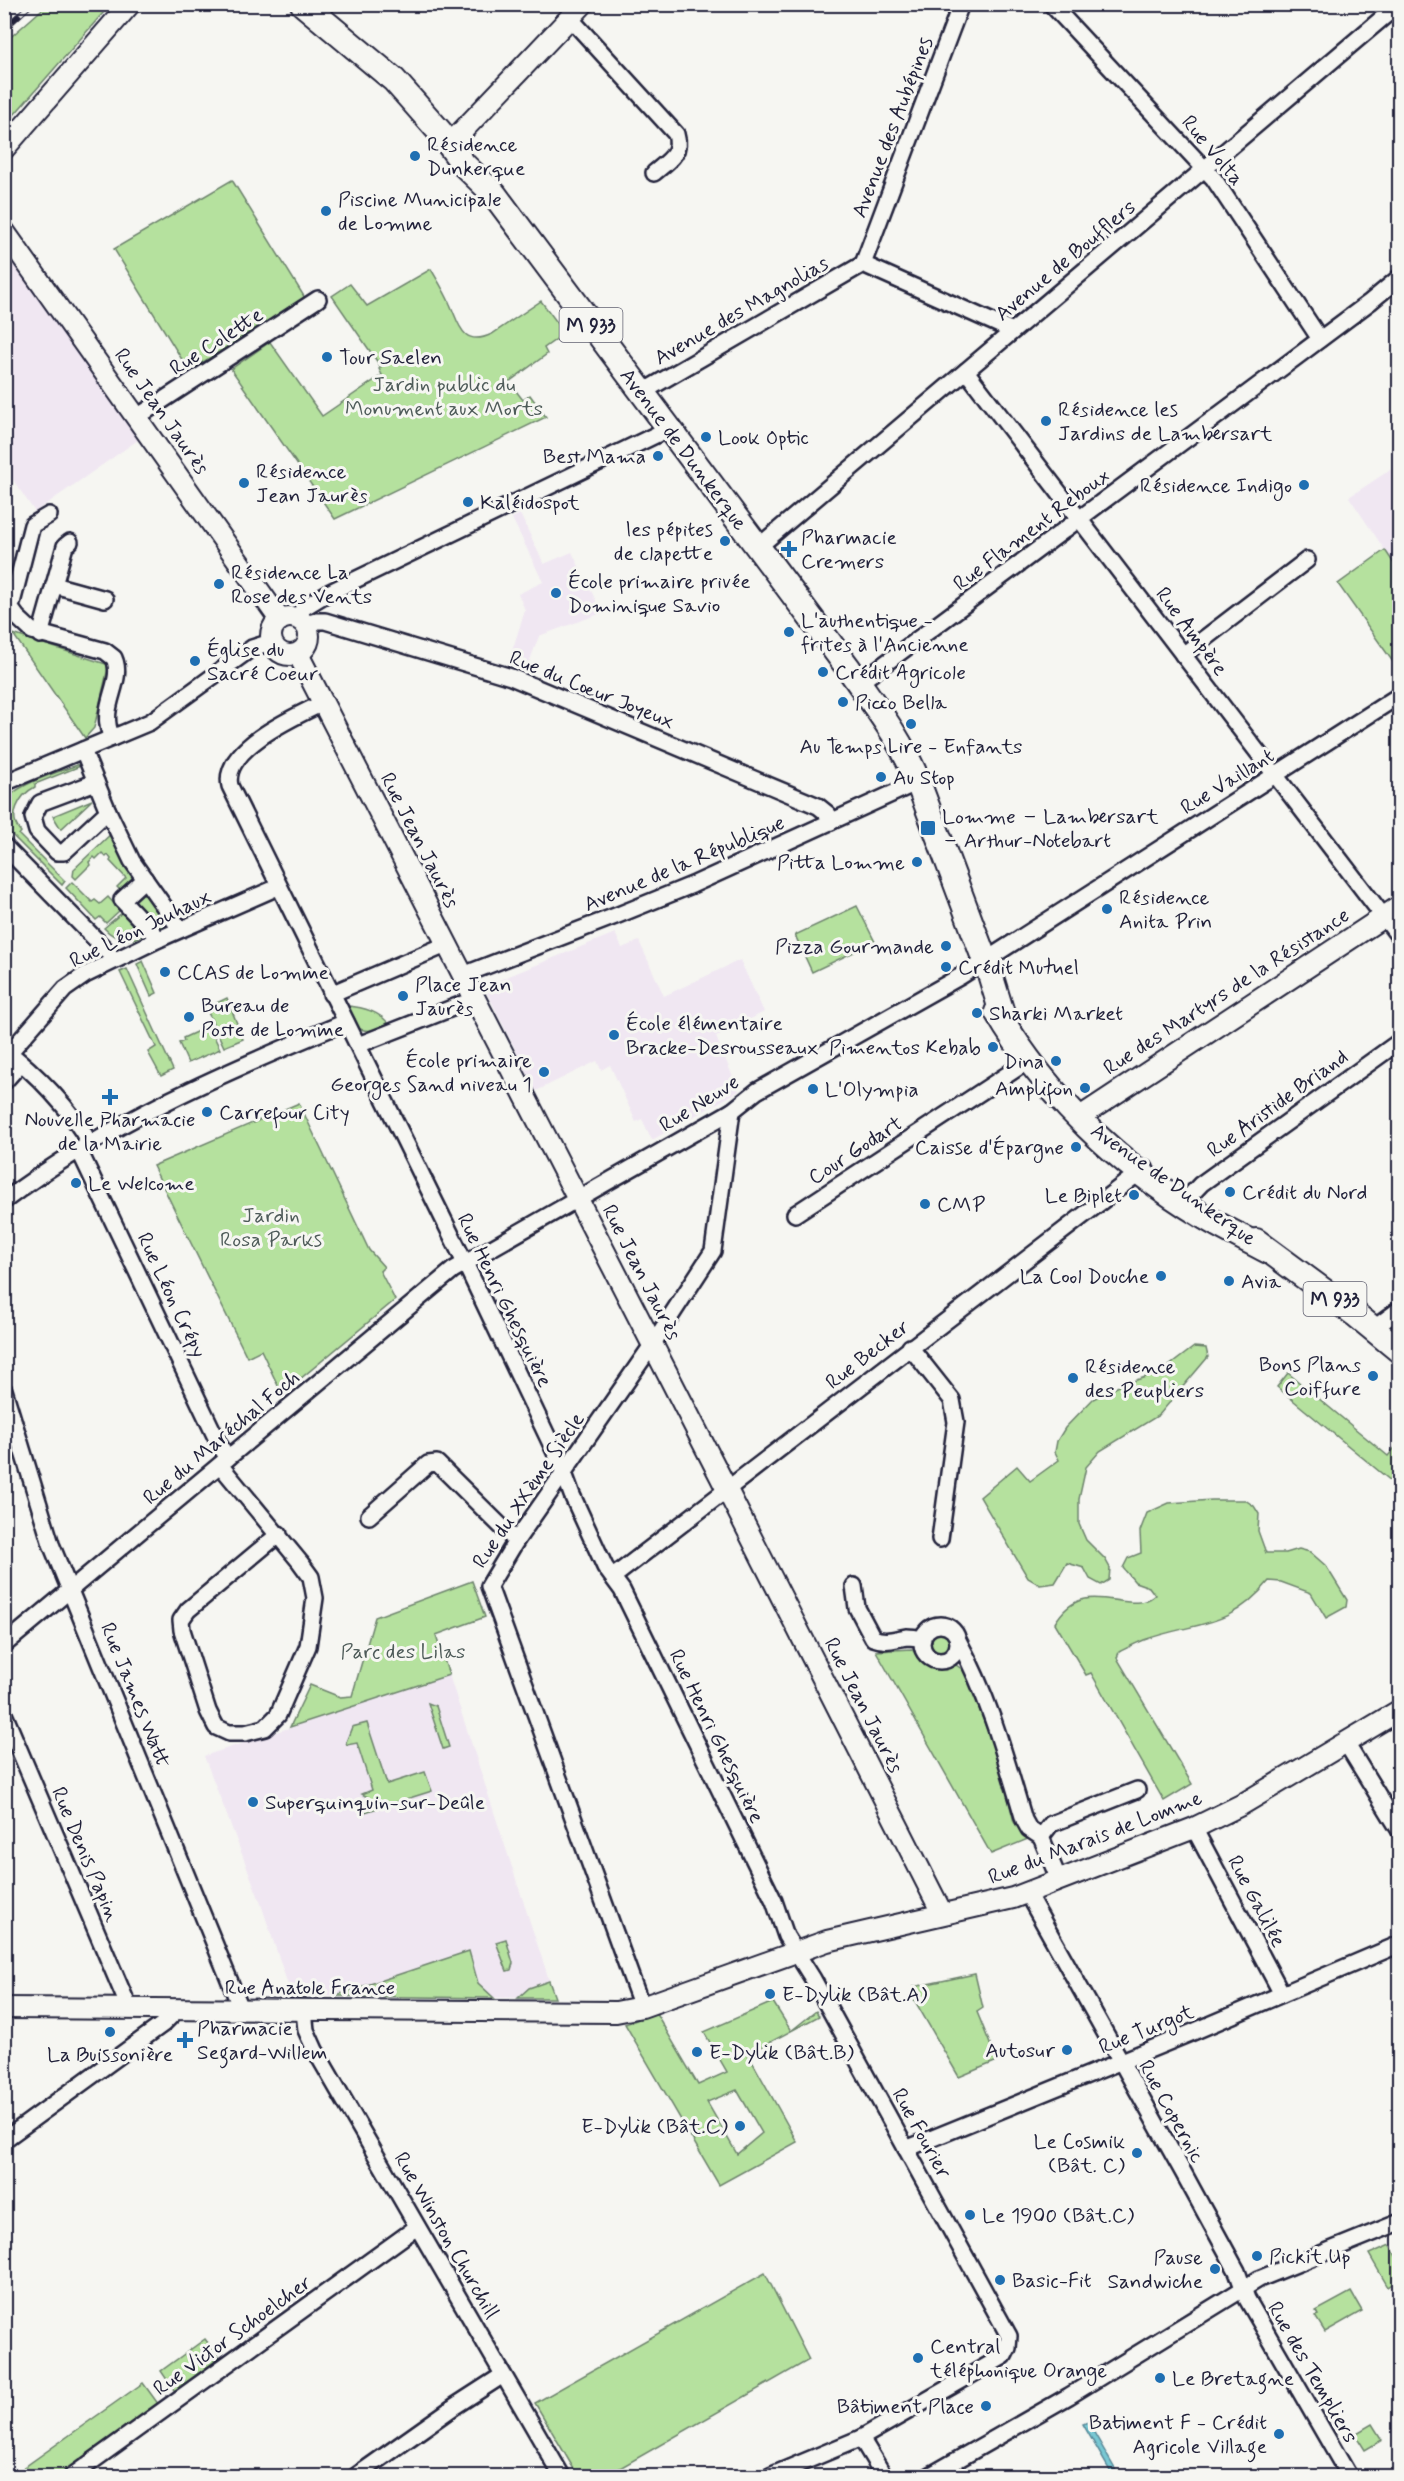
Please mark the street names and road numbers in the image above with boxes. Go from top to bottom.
street label: Avenue des Aubépines [846,33,940,222]
street label: Rue Volta [1175,109,1250,192]
street label: Avenue de Boufflers [989,194,1142,328]
street label: Avenue des Magnolias [649,249,834,372]
street label: Rue Colette [164,301,269,383]
road number: M 933 [560,308,622,342]
street label: Rue Jean Jaurès [107,343,215,480]
street label: Avenue de Dunkerque [613,363,754,537]
street label: Rue Flament Reboux [948,462,1115,598]
street label: Rue Ampère [1149,582,1234,682]
street label: Rue du Cœur Joyeux [505,644,678,736]
street label: Rue Vaillant [1175,742,1280,822]
street label: Rue Jean Jaurès [373,768,465,913]
street label: Avenue de la République [580,809,789,919]
street label: Rue Léon Jouhaux [65,882,216,975]
street label: Rue des Martyrs de la Résistance [1098,902,1355,1082]
street label: Rue Aristide Briand [1202,1043,1354,1164]
street label: Rue Neuve [654,1068,745,1139]
street label: Cour Godart [803,1110,908,1192]
street label: Avenue de Dunkerque [1085,1117,1262,1253]
street label: Rue Jean Jaurès [595,1200,687,1345]
street label: Rue Henri Ghesquière [450,1209,558,1392]
street label: Rue Léon Crépy [130,1228,212,1363]
road number: M 933 [1304,1282,1366,1316]
street label: Rue Becker [820,1313,915,1396]
street label: Rue du Maréchal Foch [137,1364,306,1512]
street label: Rue du XXème Siècle [466,1407,591,1574]
street label: Rue James Watt [93,1619,177,1773]
street label: Rue Jean Jaurès [817,1633,909,1778]
street label: Rue Henri Ghesquière [662,1645,770,1828]
street label: Rue Denis Papin [44,1783,126,1927]
street label: Rue du Marais de Lomme [984,1784,1206,1892]
street label: Rue Galilée [1220,1851,1292,1952]
street label: Rue Anatole France [225,1974,395,2002]
street label: Rue Turgot [1095,1998,1199,2063]
street label: Rue Copernic [1131,2055,1211,2168]
street label: Rue Fourier [885,2083,958,2184]
street label: Rue Winston Churchill [387,2147,505,2324]
street label: Rue Victor Schoelcher [148,2269,317,2403]
street label: Rue des Templiers [1260,2297,1364,2448]

